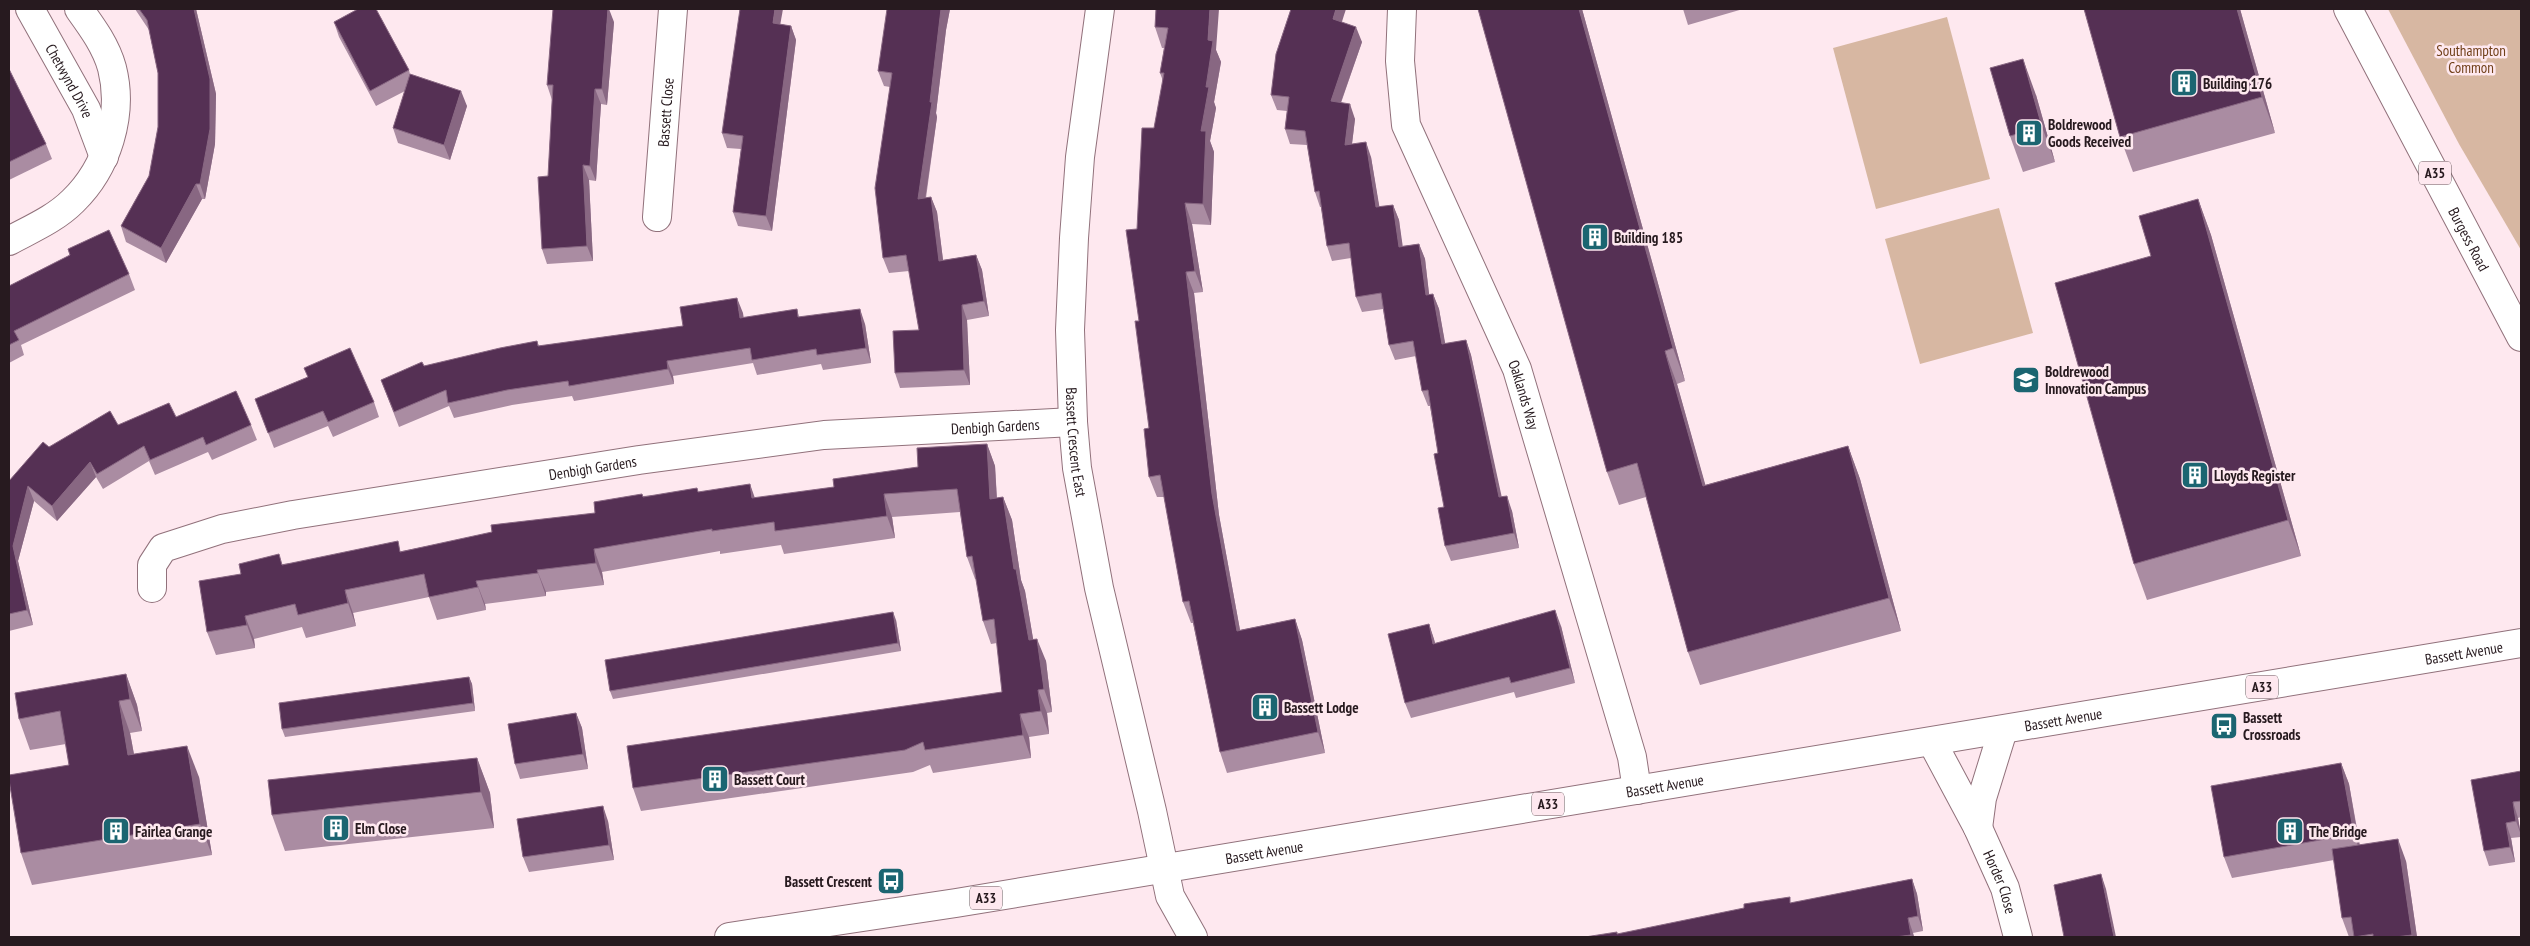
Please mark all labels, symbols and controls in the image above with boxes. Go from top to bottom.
street label: Chetwynd Drive [42,40,98,120]
park label: Southampton Common [2436,41,2506,77]
building icon: Building 176 [2169,68,2199,98]
place label: Building 176 [2203,74,2272,93]
street label: Bassett Close [653,77,677,147]
place label: Boldrewood Goods Received [2048,115,2131,151]
building icon: Boldrewood Goods Received [2014,118,2044,148]
road number: A35 [2419,162,2451,184]
street label: Burgess Road [2445,204,2494,274]
building icon: Building 185 [1580,222,1610,252]
place label: Building 185 [1614,228,1683,247]
street label: Oaklands Way [1504,357,1544,432]
place label: Boldrewood Innovation Campus [2045,362,2146,398]
school or university icon: Boldrewood Innovation Campus [2011,365,2041,395]
street label: Bassett Crescent East [1062,387,1092,498]
street label: Denbigh Gardens [950,414,1040,438]
street label: Denbigh Gardens [547,451,638,484]
building icon: Lloyds Register [2180,460,2210,490]
place label: Lloyds Register [2214,466,2296,485]
street label: Bassett Avenue [2424,637,2504,668]
road number: A33 [2246,676,2278,699]
building icon: Bassett Lodge [1250,692,1280,722]
place label: Bassett Lodge [1284,698,1359,717]
street label: Bassett Avenue [2023,703,2104,735]
place label: Bassett Crossroads [2243,708,2301,744]
bus stop icon: Bassett Crossroads [2209,711,2239,741]
building icon: Bassett Court [700,764,730,794]
street label: Bassett Avenue [1624,769,1705,801]
place label: Bassett Court [734,770,806,789]
road number: A33 [1532,792,1564,816]
building icon: Elm Close [321,813,351,843]
building icon: Fairlea Grange [101,816,131,846]
building icon: The Bridge [2275,816,2305,846]
place label: Elm Close [355,819,407,838]
place label: Fairlea Grange [135,822,212,841]
place label: The Bridge [2309,822,2367,841]
street label: Bassett Avenue [1224,836,1305,868]
street label: Horder Close [1980,847,2021,916]
bus stop icon: Bassett Crescent [876,866,906,896]
place label: Bassett Crescent [785,872,873,891]
road number: A33 [970,886,1002,910]

